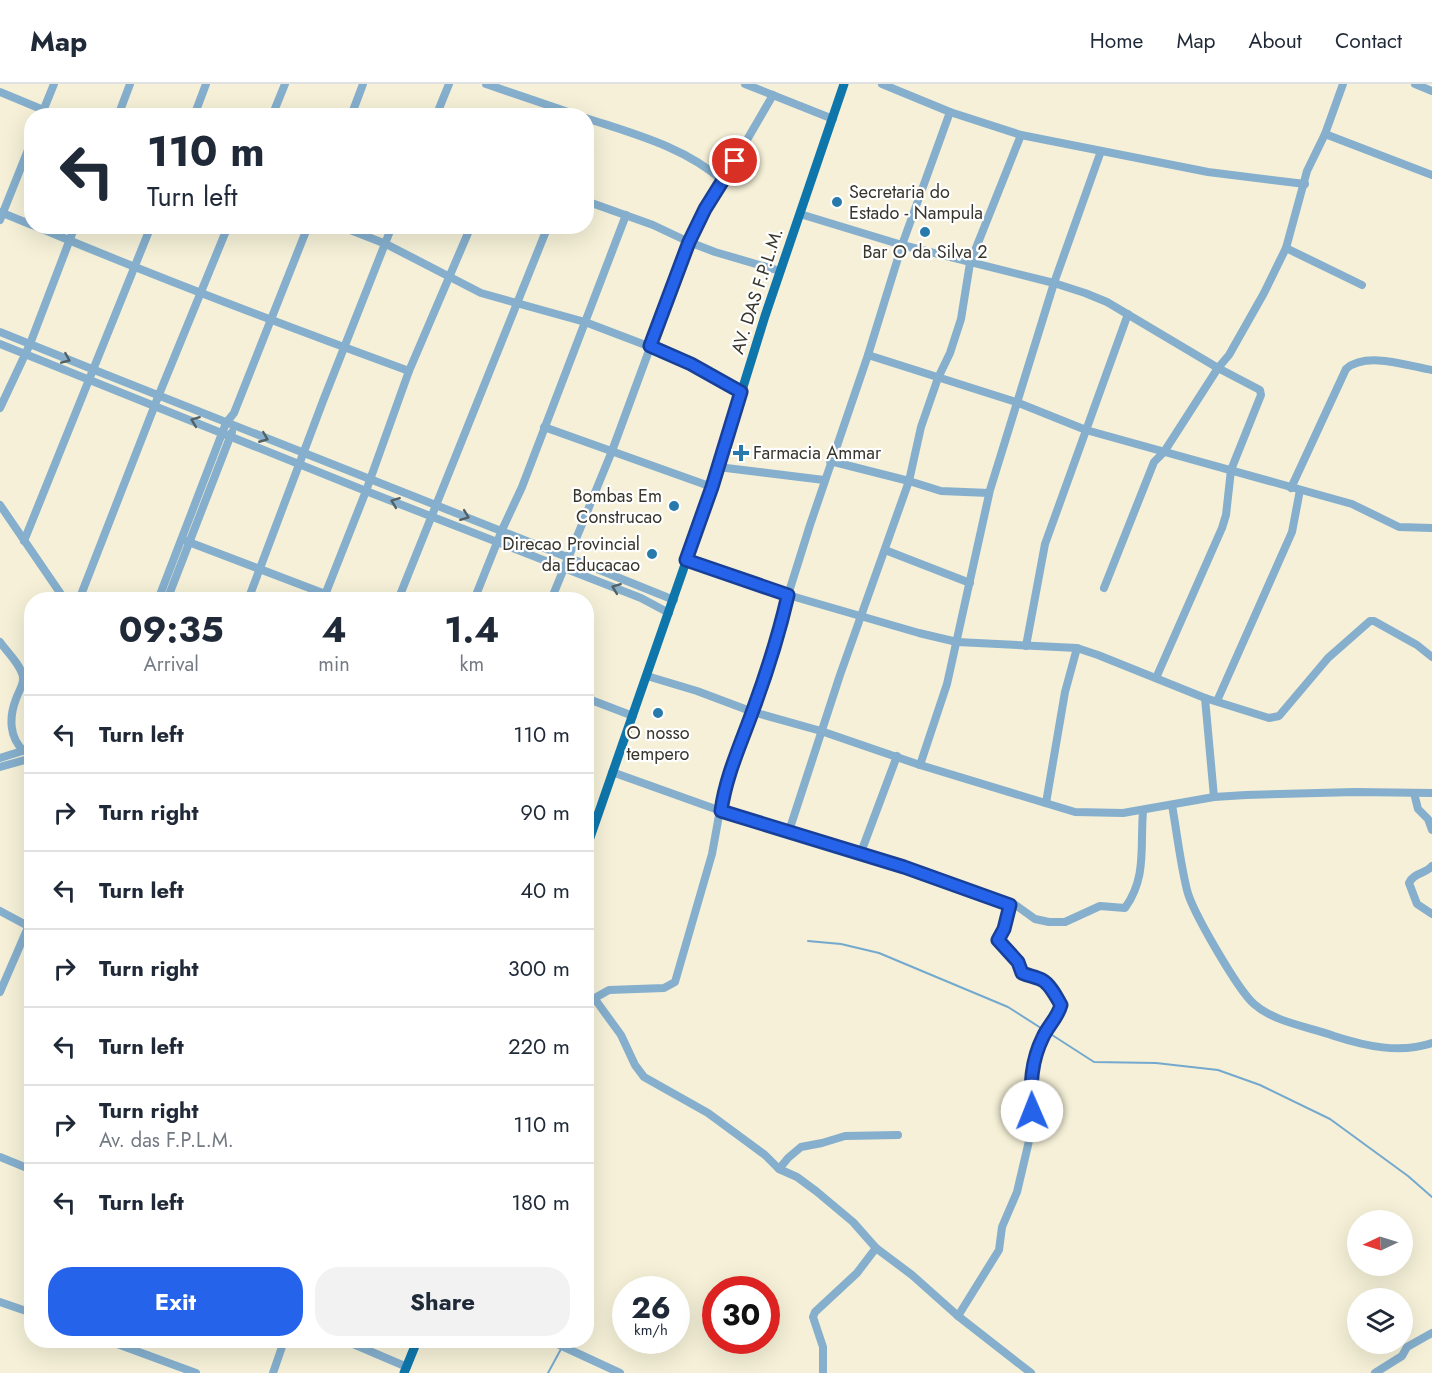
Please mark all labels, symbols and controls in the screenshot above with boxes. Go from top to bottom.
text: Map [30,21,87,62]
text: Home [1090,26,1143,56]
text: Map [1176,26,1216,56]
text: About [1249,26,1302,56]
text: Contact [1335,26,1402,56]
text: 110 m [147,121,265,182]
icon: left [48,132,126,210]
pin [709,135,760,186]
icon: arrive [718,144,751,177]
text: Turn left [147,177,237,216]
place label: Secretaria do Estado - Nampula [849,179,983,226]
marker: Secretaria do Estado - Nampula [830,195,844,209]
street label: AV. DAS F.P.L.M. [724,225,790,357]
marker: Bar O da Silva 2 [918,225,932,239]
place label: Bar O da Silva 2 [862,239,988,265]
one-way arrow [59,352,70,364]
one-way arrow [190,416,201,428]
one-way arrow [257,431,268,443]
place label: Farmacia Ammar [753,440,882,466]
marker: Farmacia Ammar [734,446,748,460]
place label: Bombas Em Construcao [573,483,662,530]
one-way arrow [391,496,401,509]
marker: Bombas Em Construcao [667,499,681,513]
one-way arrow [459,509,470,521]
place label: Direcao Provincial da Educacao [502,531,640,578]
marker: Direcao Provincial da Educacao [645,547,659,561]
one-way arrow [611,583,622,595]
text: 09:35 [119,603,224,655]
text: 4 [321,603,347,655]
text: 1.4 [444,603,499,655]
text: Arrival [144,650,199,679]
text: min [318,650,350,679]
text: km [460,650,484,679]
marker: O nosso tempero [651,706,665,720]
icon: left [48,718,81,751]
text: Turn left [99,718,184,750]
text: 110 m [513,718,570,750]
place label: O nosso tempero [626,720,690,767]
icon: right [48,796,81,829]
text: Turn right [99,796,199,828]
text: 90 m [520,796,570,828]
icon: left [48,874,81,907]
text: Turn left [99,874,184,906]
text: 40 m [520,874,570,906]
icon: right [48,952,81,985]
text: Turn right [99,952,199,984]
text: 300 m [508,952,570,984]
icon: left [48,1030,81,1063]
text: Turn left [99,1030,184,1062]
text: 220 m [508,1030,570,1062]
position arrow [1000,1079,1064,1143]
text: Turn right [99,1094,199,1126]
icon: right [48,1108,81,1141]
text: 110 m [513,1108,570,1140]
text: Av. das F.P.L.M. [99,1126,234,1155]
icon: left [48,1186,81,1219]
text: Turn left [99,1186,184,1218]
text: 180 m [511,1186,570,1218]
north arrow [1347,1210,1413,1276]
map controls [1347,1210,1413,1354]
button: Exit [48,1267,303,1336]
button: Share [315,1267,570,1336]
speed limit sign: 30 [702,1276,780,1354]
text: 26 [631,1286,671,1329]
button: layers [1347,1288,1413,1354]
text: km/h [634,1319,668,1341]

